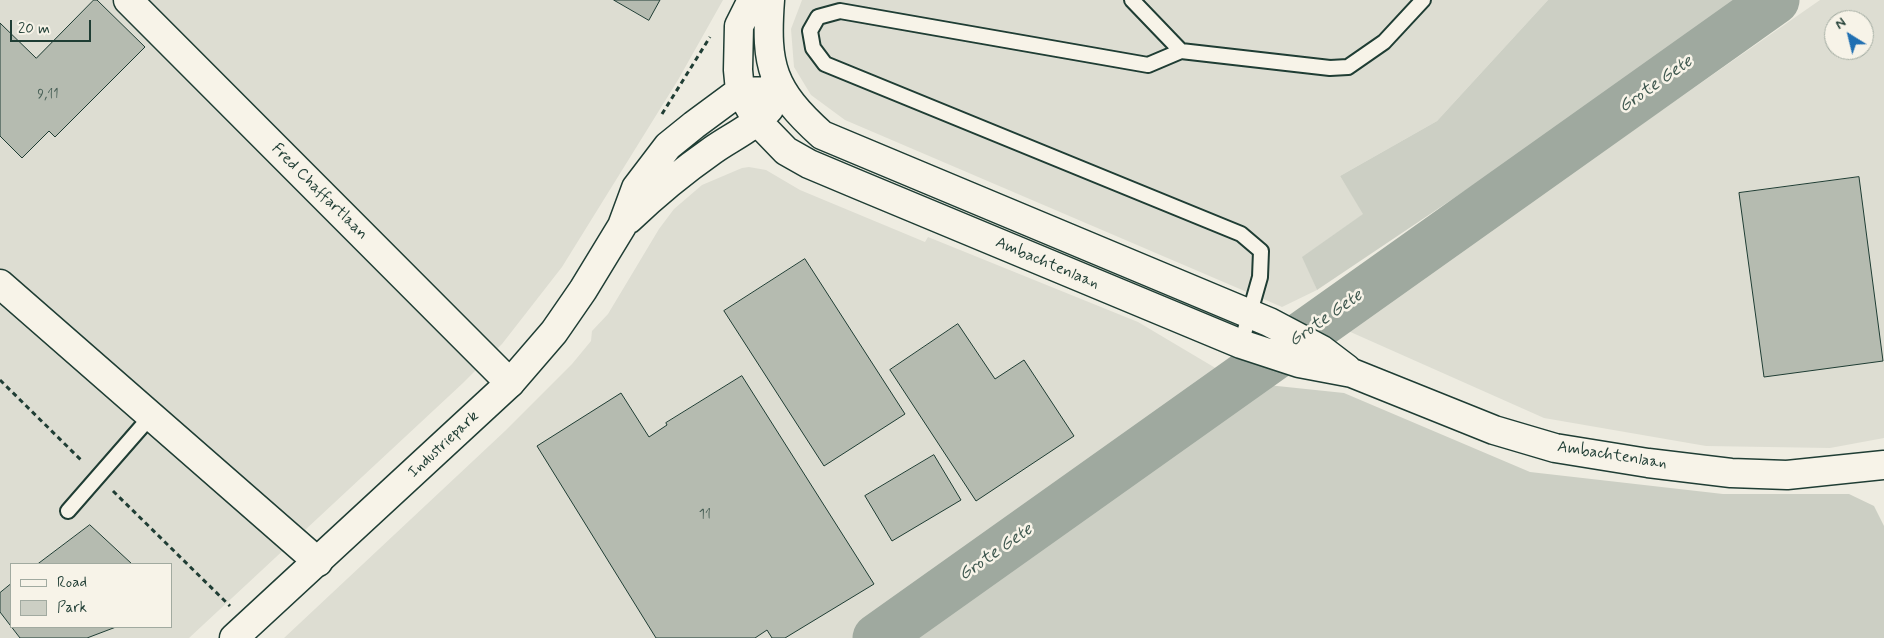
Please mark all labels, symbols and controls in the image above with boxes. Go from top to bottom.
scale bar [12,10,94,42]
north arrow [1824,10,1874,60]
text: N [1832,14,1850,34]
text: 20 m [18,19,50,39]
water label: Grote Gete [1615,52,1697,118]
house number: 9,11 [37,87,59,103]
street label: Fred Chaffartlaan [267,140,371,244]
street label: Ambachtenlaan [992,234,1102,294]
water label: Grote Gete [1285,286,1367,352]
street label: Industriepark [405,407,483,483]
street label: Ambachtenlaan [1556,438,1668,474]
house number: 11 [699,507,711,523]
water label: Grote Gete [955,520,1037,586]
legend [10,563,172,628]
text: Road [57,573,87,593]
text: Park [57,598,87,618]

